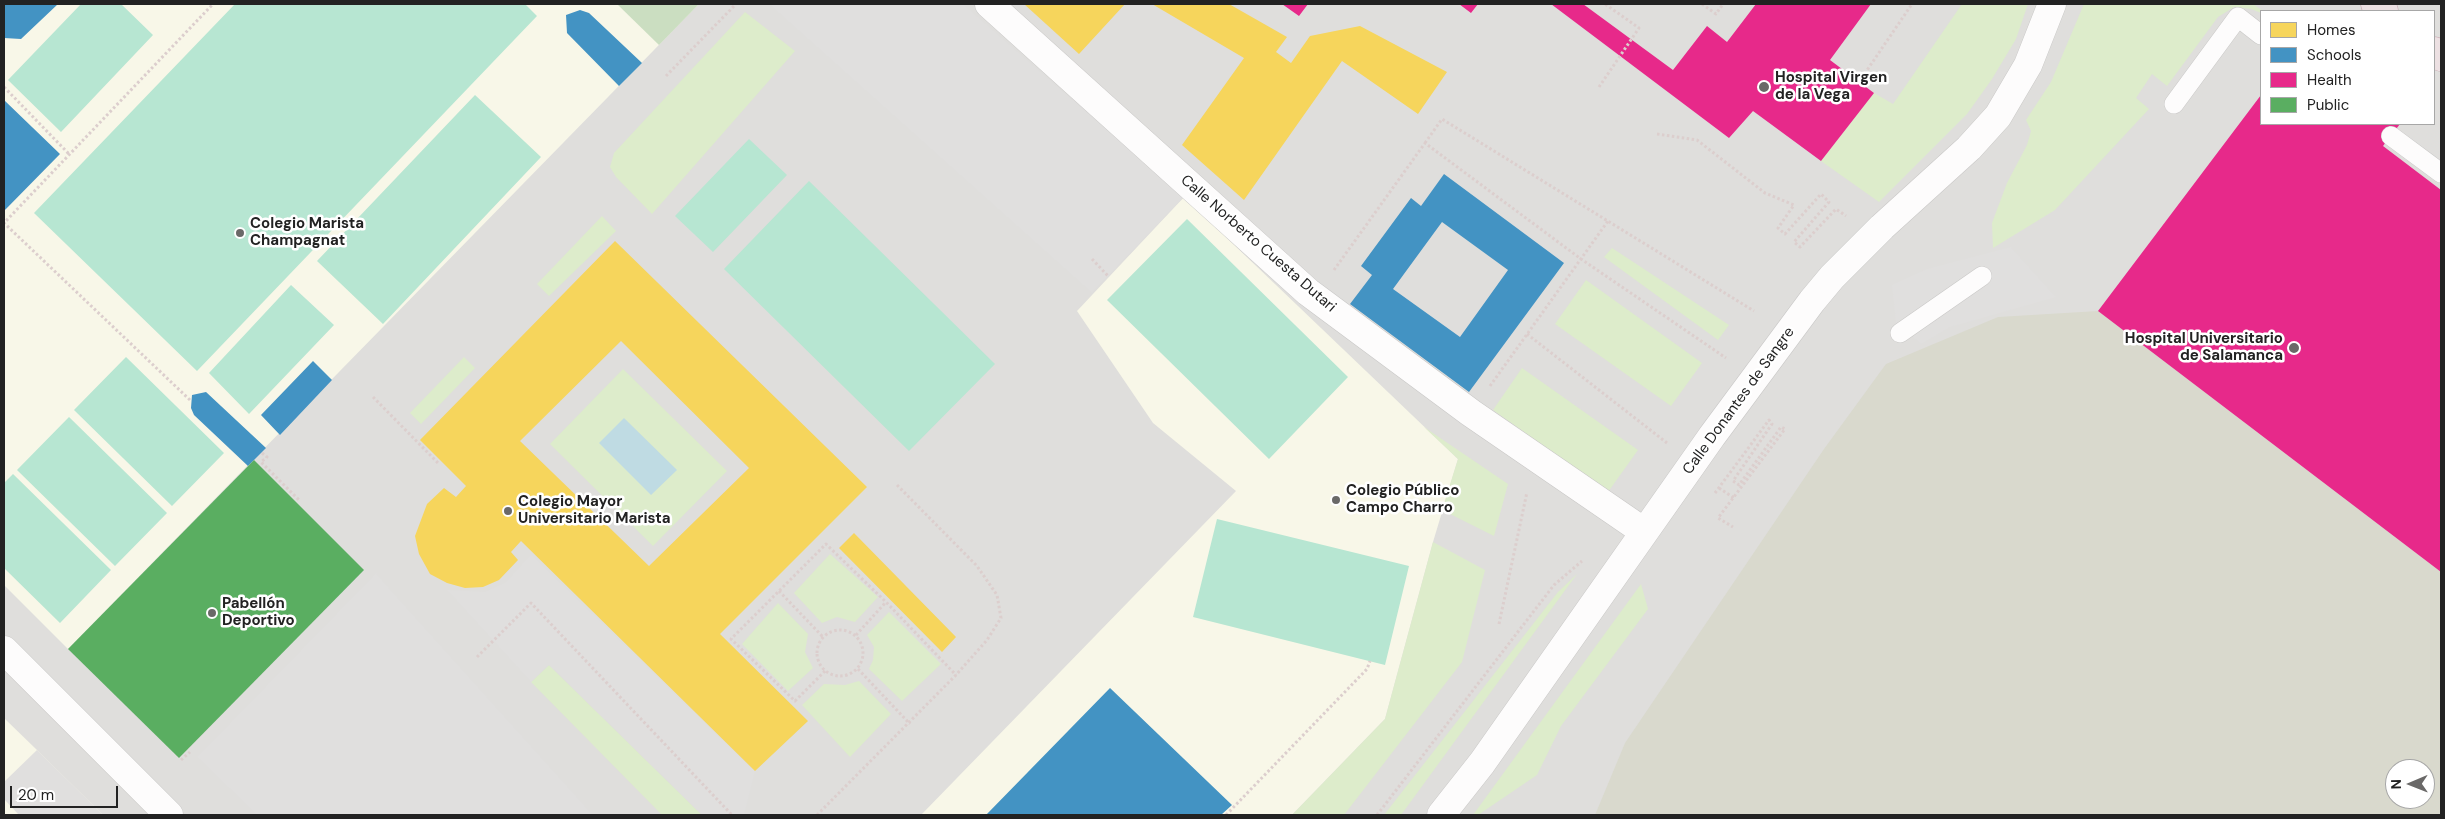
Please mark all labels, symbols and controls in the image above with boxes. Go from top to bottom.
legend [2260,10,2435,125]
text: Homes [2307,20,2356,40]
text: Schools [2307,45,2362,65]
place label: Hospital Virgen de la Vega [1775,69,1887,104]
text: Health [2307,70,2352,90]
marker: Hospital Virgen de la Vega [1757,80,1771,94]
text: Public [2307,95,2349,115]
street label: Calle Norberto Cuesta Dutari [1177,172,1339,316]
place label: Colegio Marista Champagnat [250,215,364,250]
marker: Colegio Marista Champagnat [234,227,246,239]
street label: Calle Donantes de Sangre [1679,324,1799,478]
place label: Hospital Universitario de Salamanca [2125,330,2283,365]
marker: Hospital Universitario de Salamanca [2287,341,2301,355]
place label: Colegio Público Campo Charro [1346,482,1459,517]
place label: Colegio Mayor Universitario Marista [518,493,671,528]
marker: Colegio Público Campo Charro [1330,494,1342,506]
marker: Colegio Mayor Universitario Marista [502,505,514,517]
place label: Pabellón Deportivo [222,595,295,630]
marker: Pabellón Deportivo [206,607,218,619]
north arrow [2385,759,2435,809]
scale bar [12,776,120,808]
text: N [2387,779,2405,790]
text: 20 m [18,785,54,805]

